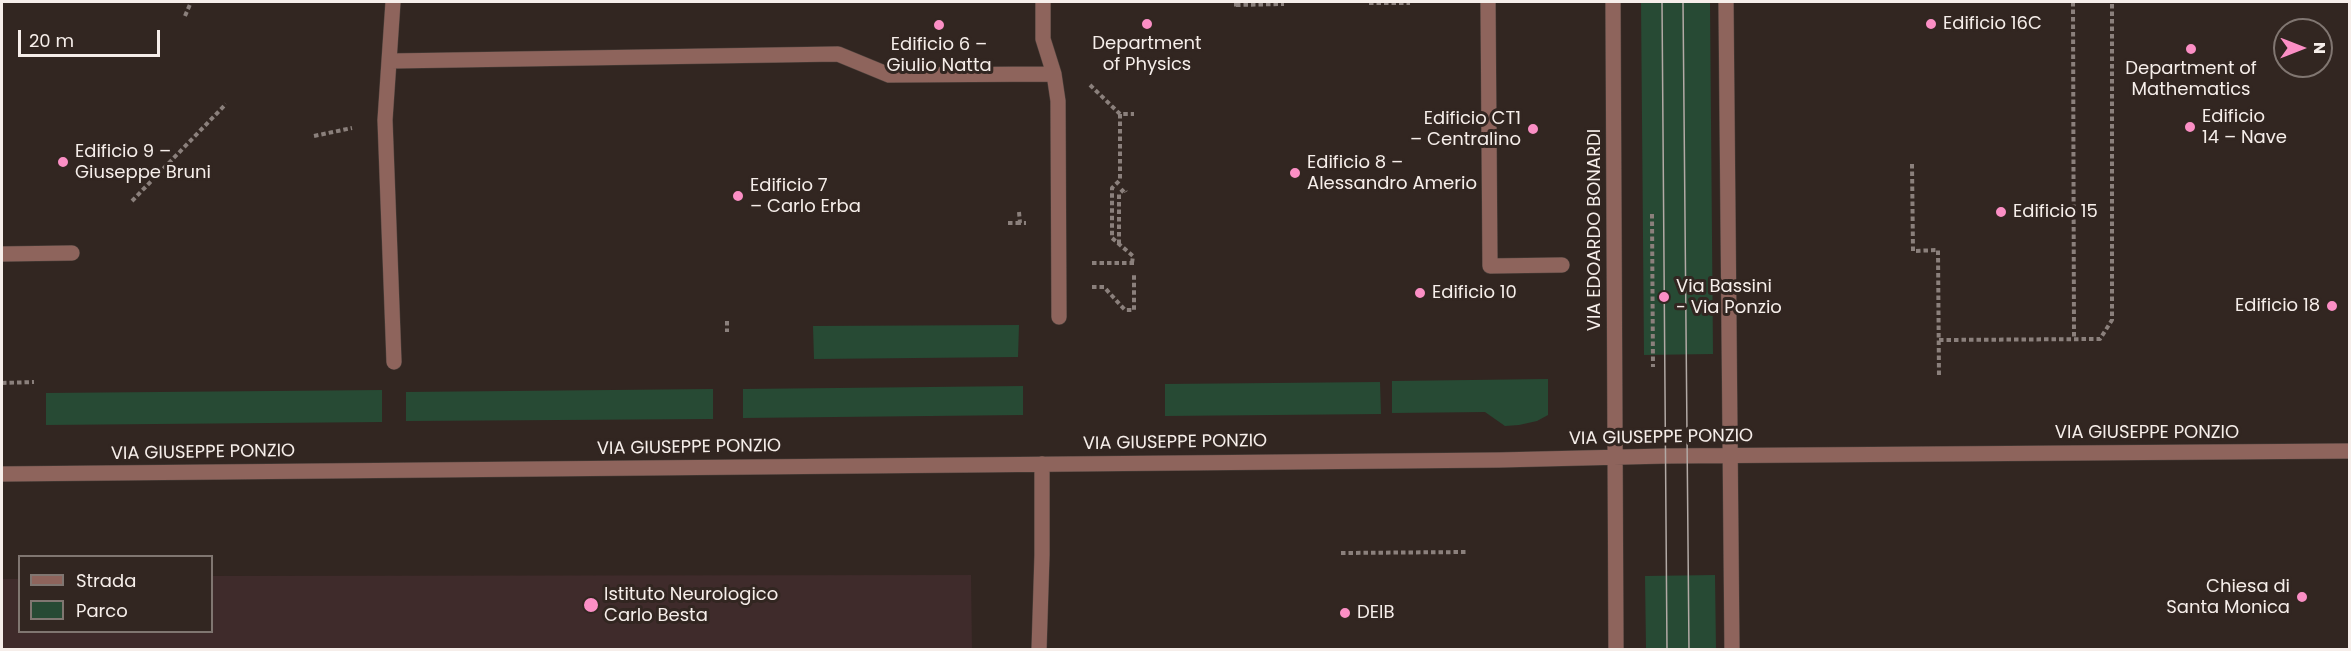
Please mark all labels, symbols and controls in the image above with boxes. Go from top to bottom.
place label: Edificio 16C [1943,13,2042,35]
marker: Department of Physics [1140,17,1154,31]
marker: Edificio 16C [1924,17,1938,31]
scale bar [21,18,164,56]
marker: Edificio 6 – Giulio Natta [932,18,946,32]
north arrow [2273,18,2333,78]
text: 20 m [29,28,74,53]
place label: Department of Physics [1092,33,1202,76]
place label: Edificio 6 – Giulio Natta [886,34,992,76]
marker: Department of Mathematics [2184,42,2198,56]
text: N [2308,42,2331,54]
place label: Department of Mathematics [2125,58,2257,100]
place label: Edificio 14 – Nave [2202,106,2287,148]
place label: Edificio CT1 – Centralino [1410,108,1521,150]
marker: Edificio 14 – Nave [2183,120,2197,134]
marker: Edificio CT1 – Centralino [1526,122,1540,136]
street label: VIA EDOARDO BONARDI [1584,129,1606,331]
place label: Edificio 9 – Giuseppe Bruni [75,141,211,184]
place label: Edificio 8 – Alessandro Amerio [1307,152,1477,195]
marker: Edificio 9 – Giuseppe Bruni [56,155,70,169]
marker: Edificio 8 – Alessandro Amerio [1288,166,1302,180]
place label: Edificio 7 – Carlo Erba [750,175,861,218]
marker: Edificio 7 – Carlo Erba [731,189,745,203]
place label: Edificio 15 [2013,201,2098,223]
marker: Edificio 15 [1994,205,2008,219]
place label: Via Bassini - Via Ponzio [1676,276,1782,318]
place label: Edificio 10 [1432,282,1517,304]
marker: Edificio 10 [1413,286,1427,300]
marker: Via Bassini - Via Ponzio [1657,290,1671,304]
place label: Edificio 18 [2235,295,2320,317]
marker: Edificio 18 [2325,299,2339,313]
street label: VIA GIUSEPPE PONZIO [2055,422,2239,444]
street label: VIA GIUSEPPE PONZIO [1569,426,1753,450]
street label: VIA GIUSEPPE PONZIO [1083,431,1267,455]
street label: VIA GIUSEPPE PONZIO [597,436,781,460]
street label: VIA GIUSEPPE PONZIO [111,441,295,465]
legend [18,555,213,633]
text: Strada [76,568,136,593]
place label: Chiesa di Santa Monica [2166,576,2290,618]
place label: Istituto Neurologico Carlo Besta [604,584,778,626]
marker: Chiesa di Santa Monica [2295,590,2309,604]
marker: Istituto Neurologico Carlo Besta [582,596,600,614]
text: Parco [76,598,128,623]
place label: DEIB [1357,602,1394,624]
marker: DEIB [1338,606,1352,620]

